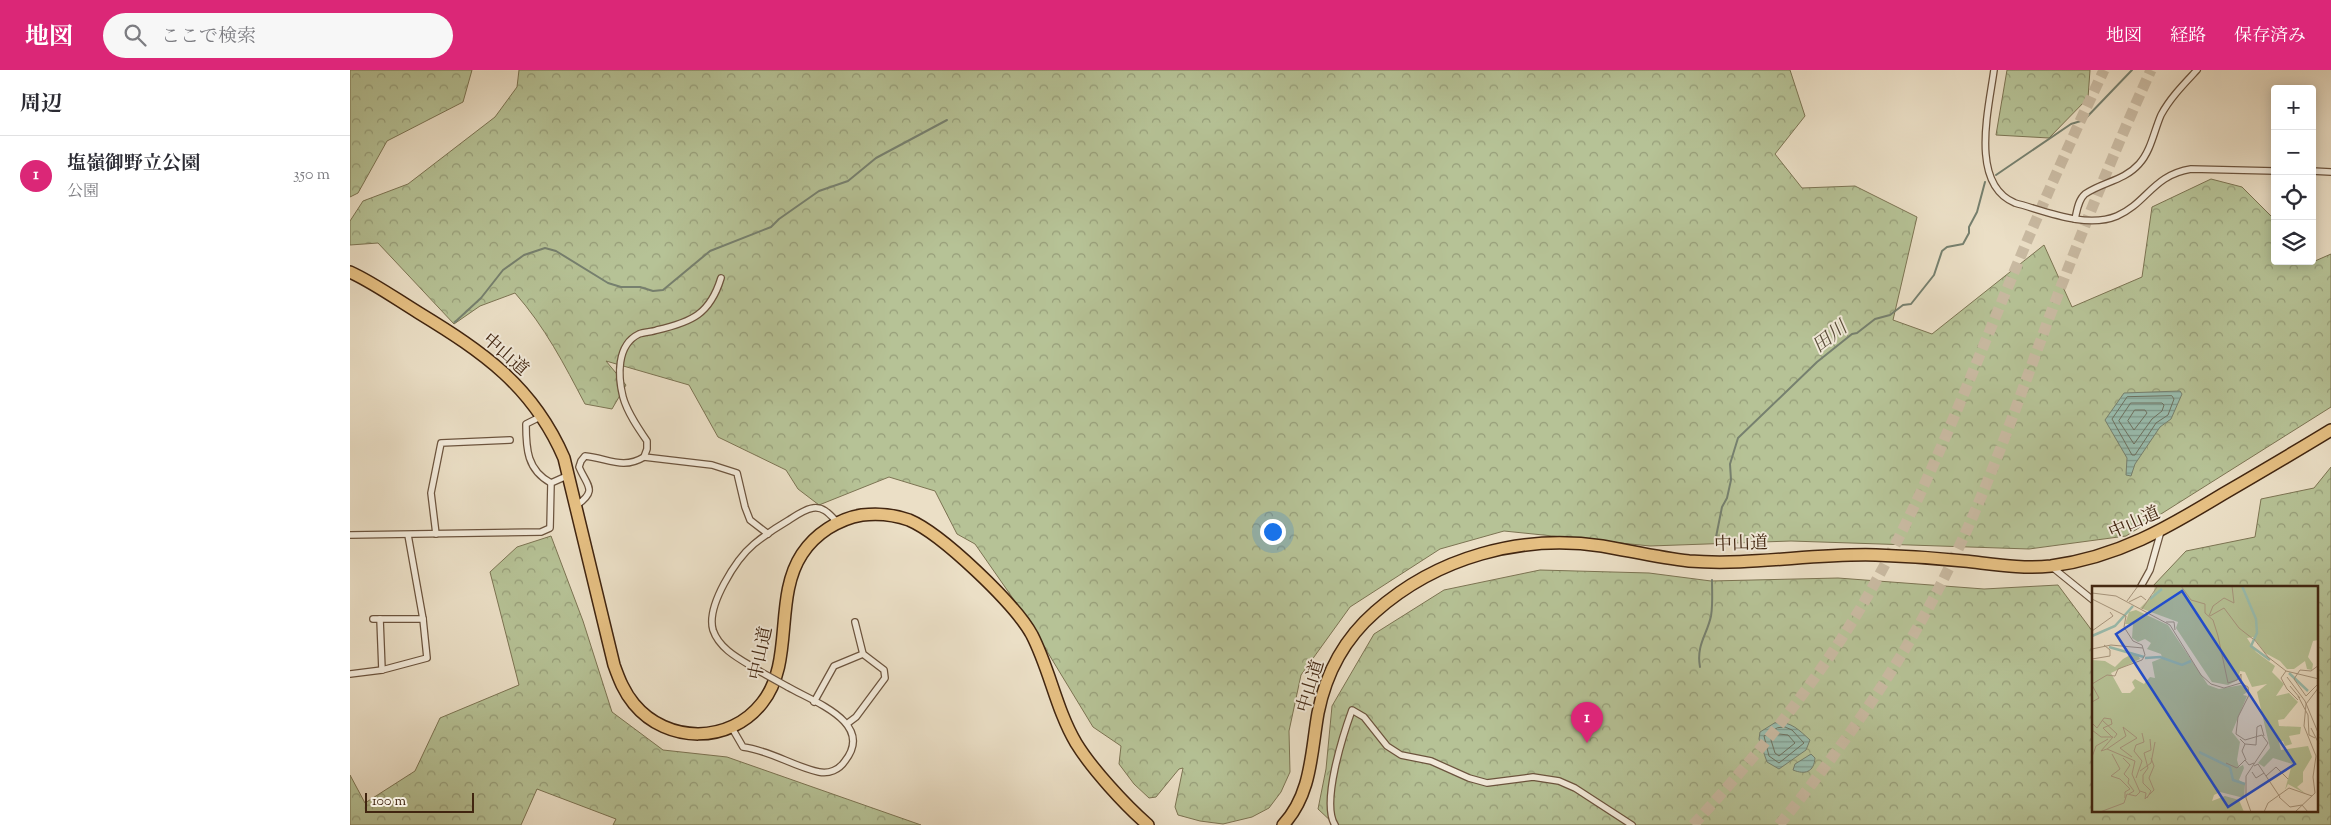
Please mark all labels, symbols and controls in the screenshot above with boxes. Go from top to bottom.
search box [103,13,453,58]
text: 地図 [25,21,73,55]
icon: search [121,21,149,49]
text: ここで検索 [161,24,256,51]
text: 地図 [2106,24,2142,50]
text: 経路 [2170,24,2206,50]
text: 保存済み [2234,24,2306,50]
map controls [2271,85,2316,265]
button: + [2271,85,2316,130]
text: 周辺 [20,90,62,120]
button: − [2271,130,2316,175]
text: 塩嶺御野立公園 [67,151,200,178]
text: 1 [33,164,39,187]
text: 350 m [293,164,330,187]
button: locate [2271,175,2316,220]
text: 公園 [67,181,99,204]
button: layers [2271,220,2316,265]
water label: 田川 [1807,314,1855,360]
street label: 中山道 [476,328,534,383]
street label: 中山道 [2105,501,2165,547]
your location [1260,519,1286,545]
street label: 中山道 [1714,531,1769,559]
inset map [2092,586,2318,812]
street label: 中山道 [744,624,780,683]
street label: 中山道 [1292,657,1332,716]
pin: 1 [1571,702,1603,743]
scale bar [365,790,474,813]
text: 100 m [372,792,406,812]

